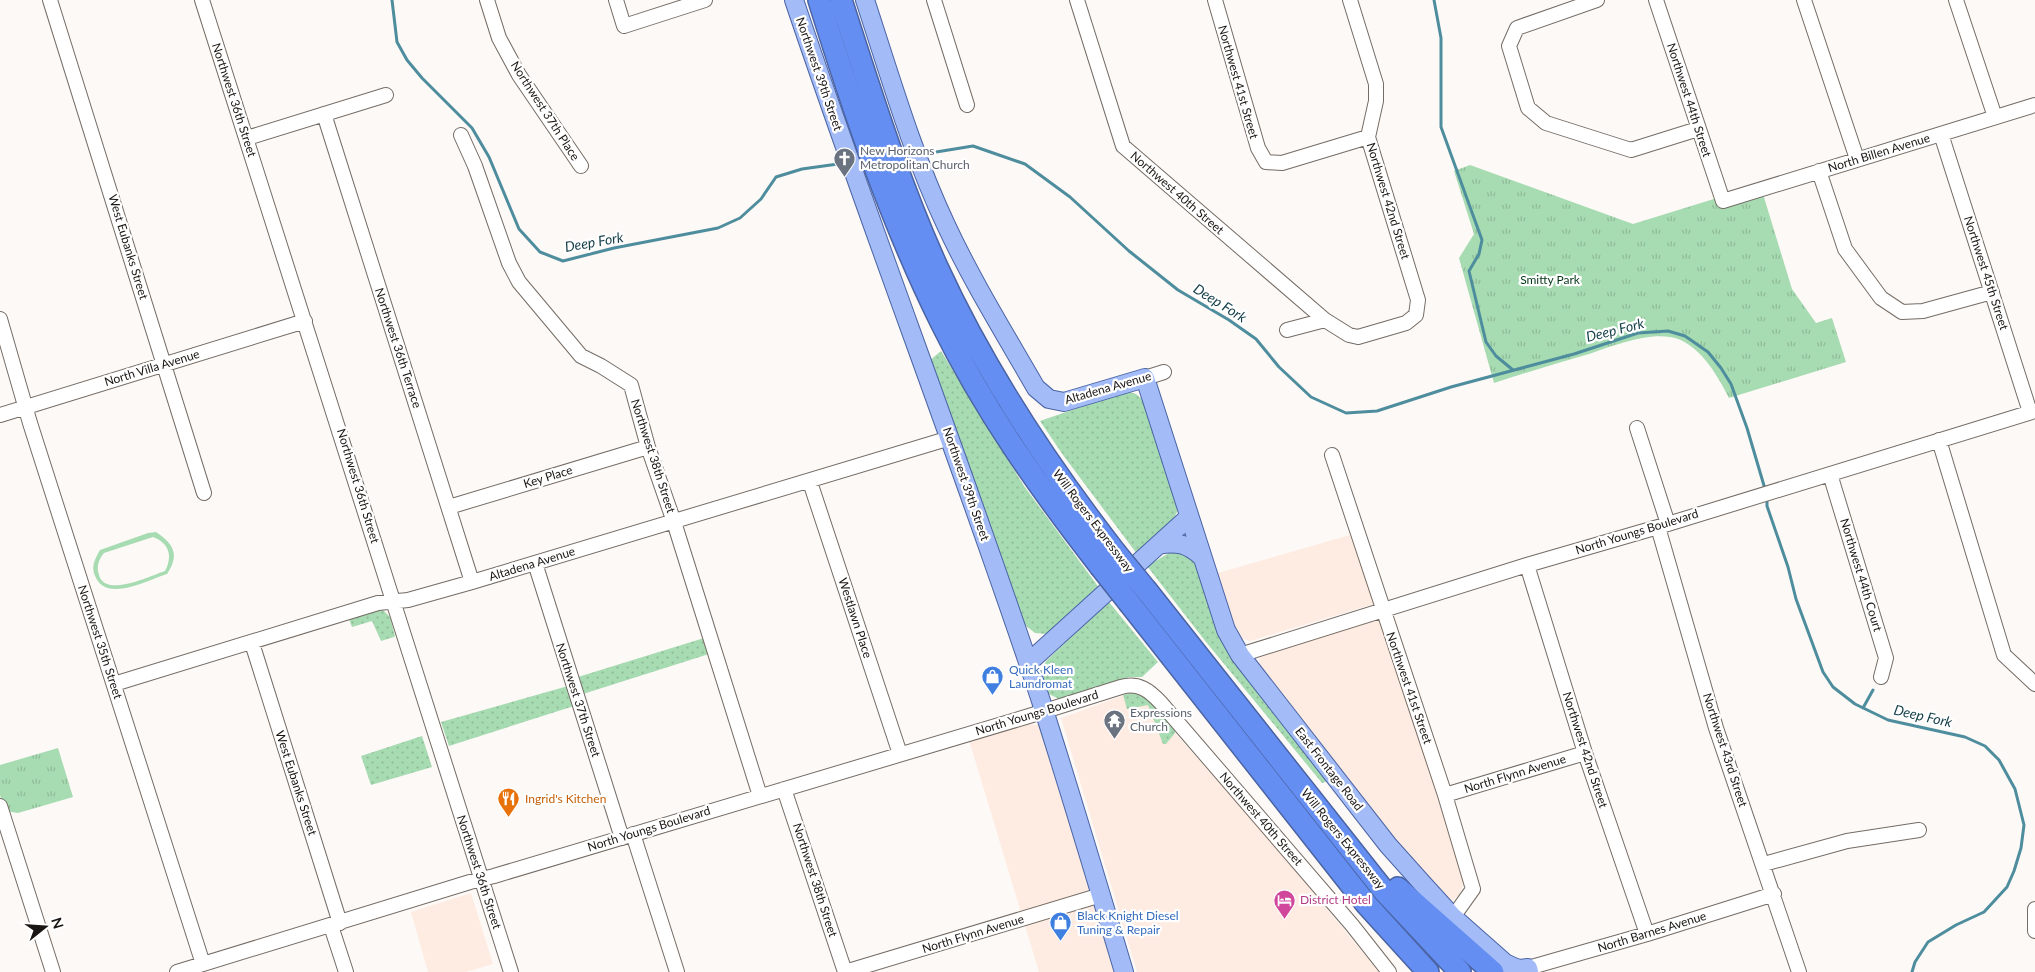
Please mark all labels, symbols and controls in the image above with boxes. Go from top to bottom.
street label: Northwest 39th Street [793,15,846,133]
street label: Northwest 41st Street [1215,23,1262,141]
street label: Northwest 36th Street [209,41,260,159]
street label: Northwest 44th Street [1664,41,1715,159]
street label: Northwest 37th Place [508,58,583,163]
street label: North Billen Avenue [1826,130,1932,175]
street label: Northwest 42nd Street [1364,141,1414,262]
place label: New Horizons Metropolitan Church [860,143,970,172]
church icon: New Horizons Metropolitan Church [832,146,856,177]
street label: Northwest 40th Street [1128,148,1228,238]
street label: West Eubanks Street [105,192,152,302]
street label: Northwest 45th Street [1961,214,2012,332]
water label: Deep Fork [563,228,625,255]
park label: Smitty Park [1520,272,1581,287]
water label: Deep Fork [1191,280,1250,326]
street label: Northwest 36th Terrace [372,286,425,410]
water label: Deep Fork [1584,314,1646,345]
street label: North Villa Avenue [102,346,201,389]
street label: Altadena Avenue [1063,368,1153,407]
street label: Northwest 38th Street [628,397,679,515]
street label: Northwest 39th Street [940,425,993,543]
street label: Northwest 36th Street [334,427,383,546]
street label: Key Place [521,462,574,491]
street label: Will Rogers Expressway [1050,466,1137,576]
street label: North Youngs Boulevard [1574,506,1700,557]
street label: Northwest 44th Court [1837,517,1886,634]
street label: Altadena Avenue [487,543,577,584]
street label: Westlawn Place [835,576,876,660]
street label: Northwest 35th Street [75,583,126,701]
street label: Northwest 41st Street [1383,630,1436,746]
street label: Northwest 37th Street [553,641,604,759]
place label: Quick Kleen Laundromat [1009,662,1073,691]
shop icon: Quick Kleen Laundromat [981,665,1005,696]
street label: North Youngs Boulevard [974,687,1100,738]
street label: Northwest 42nd Street [1560,690,1612,811]
street label: Northwest 43rd Street [1700,691,1751,809]
water label: Deep Fork [1892,701,1954,731]
place label: Expressions Church [1130,705,1192,734]
temple icon: Expressions Church [1102,708,1126,739]
street label: East Frontage Road [1292,724,1367,813]
street label: West Eubanks Street [272,729,321,838]
street label: North Flynn Avenue [1462,751,1568,796]
street label: Northwest 40th Street [1217,769,1307,869]
street label: Will Rogers Expressway [1298,785,1389,893]
restaurant icon: Ingrid's Kitchen [497,787,521,818]
place label: Ingrid's Kitchen [525,791,606,806]
street label: North Youngs Boulevard [586,803,712,854]
street label: Northwest 36th Street [454,813,505,931]
street label: Northwest 38th Street [790,821,841,939]
hotel icon: District Hotel [1272,888,1296,919]
place label: District Hotel [1300,892,1371,907]
north arrow [20,902,70,952]
place label: Black Knight Diesel Tuning & Repair [1077,908,1179,937]
street label: North Barnes Avenue [1596,908,1708,955]
street label: North Flynn Avenue [920,911,1026,956]
shop icon: Black Knight Diesel Tuning & Repair [1049,911,1073,942]
text: N [48,915,68,931]

